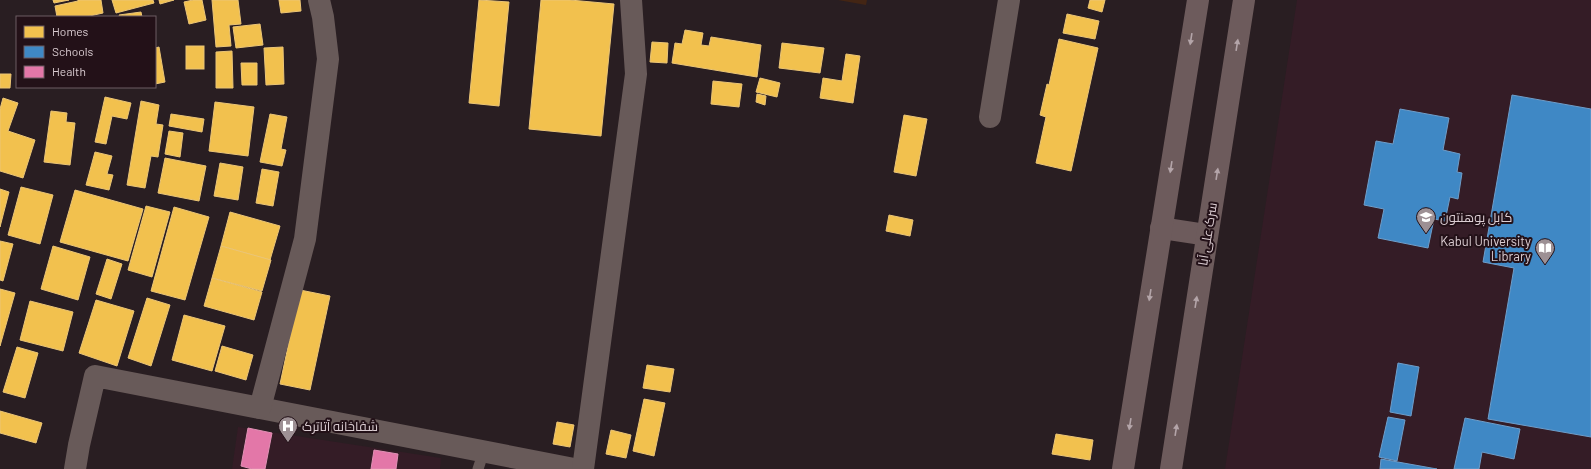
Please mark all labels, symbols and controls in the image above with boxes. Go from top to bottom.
legend [16,16,156,88]
text: Homes [52,24,89,38]
one-way arrow [1188,32,1194,45]
one-way arrow [1234,39,1240,51]
text: Schools [52,44,93,58]
text: Health [52,64,86,78]
one-way arrow [1168,161,1174,173]
one-way arrow [1214,167,1220,180]
street label: سرک علی آبا [1194,201,1220,267]
school or university icon: کابل پوهنتون [1415,206,1437,234]
place label: کابل پوهنتون [1440,209,1512,227]
place label: Kabul University Library [1440,233,1531,264]
library icon: Kabul University Library [1534,237,1556,265]
one-way arrow [1147,289,1153,301]
one-way arrow [1193,296,1199,308]
hospital icon: شفاخانه آتاترک [277,415,299,443]
place label: شفاخانه آتاترک [302,418,378,434]
one-way arrow [1127,418,1133,430]
one-way arrow [1174,424,1180,437]

